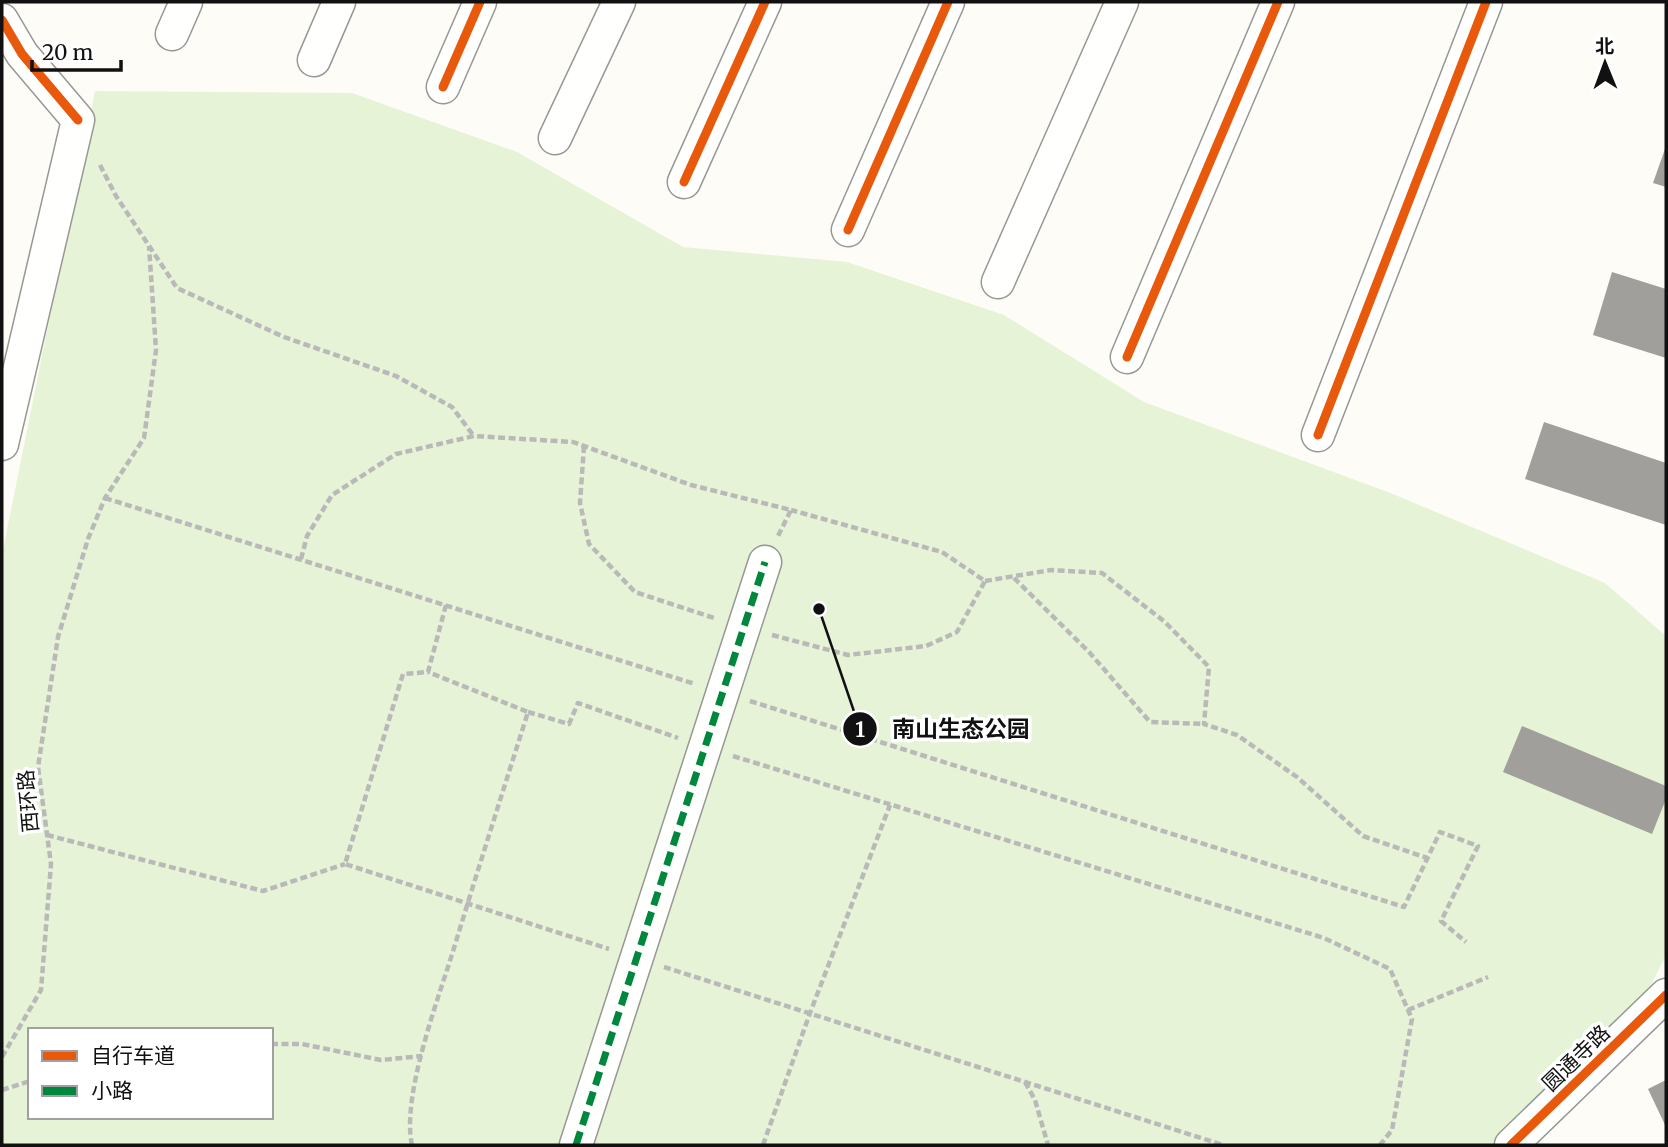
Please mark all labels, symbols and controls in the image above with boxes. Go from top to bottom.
scale bar [32,28,121,72]
north arrow [1570,28,1640,98]
text: 北 [1595,34,1614,58]
text: 20 m [42,39,94,66]
callout: 南山生态公园 [843,707,1044,751]
text: 南山生态公园 [892,714,1030,743]
text: 1 [855,716,865,743]
street label: 西环路 [12,768,44,834]
street label: 圆通寺路 [1536,1019,1616,1097]
legend [28,1028,273,1119]
text: 自行车道 [91,1042,175,1069]
text: 小路 [91,1077,133,1104]

